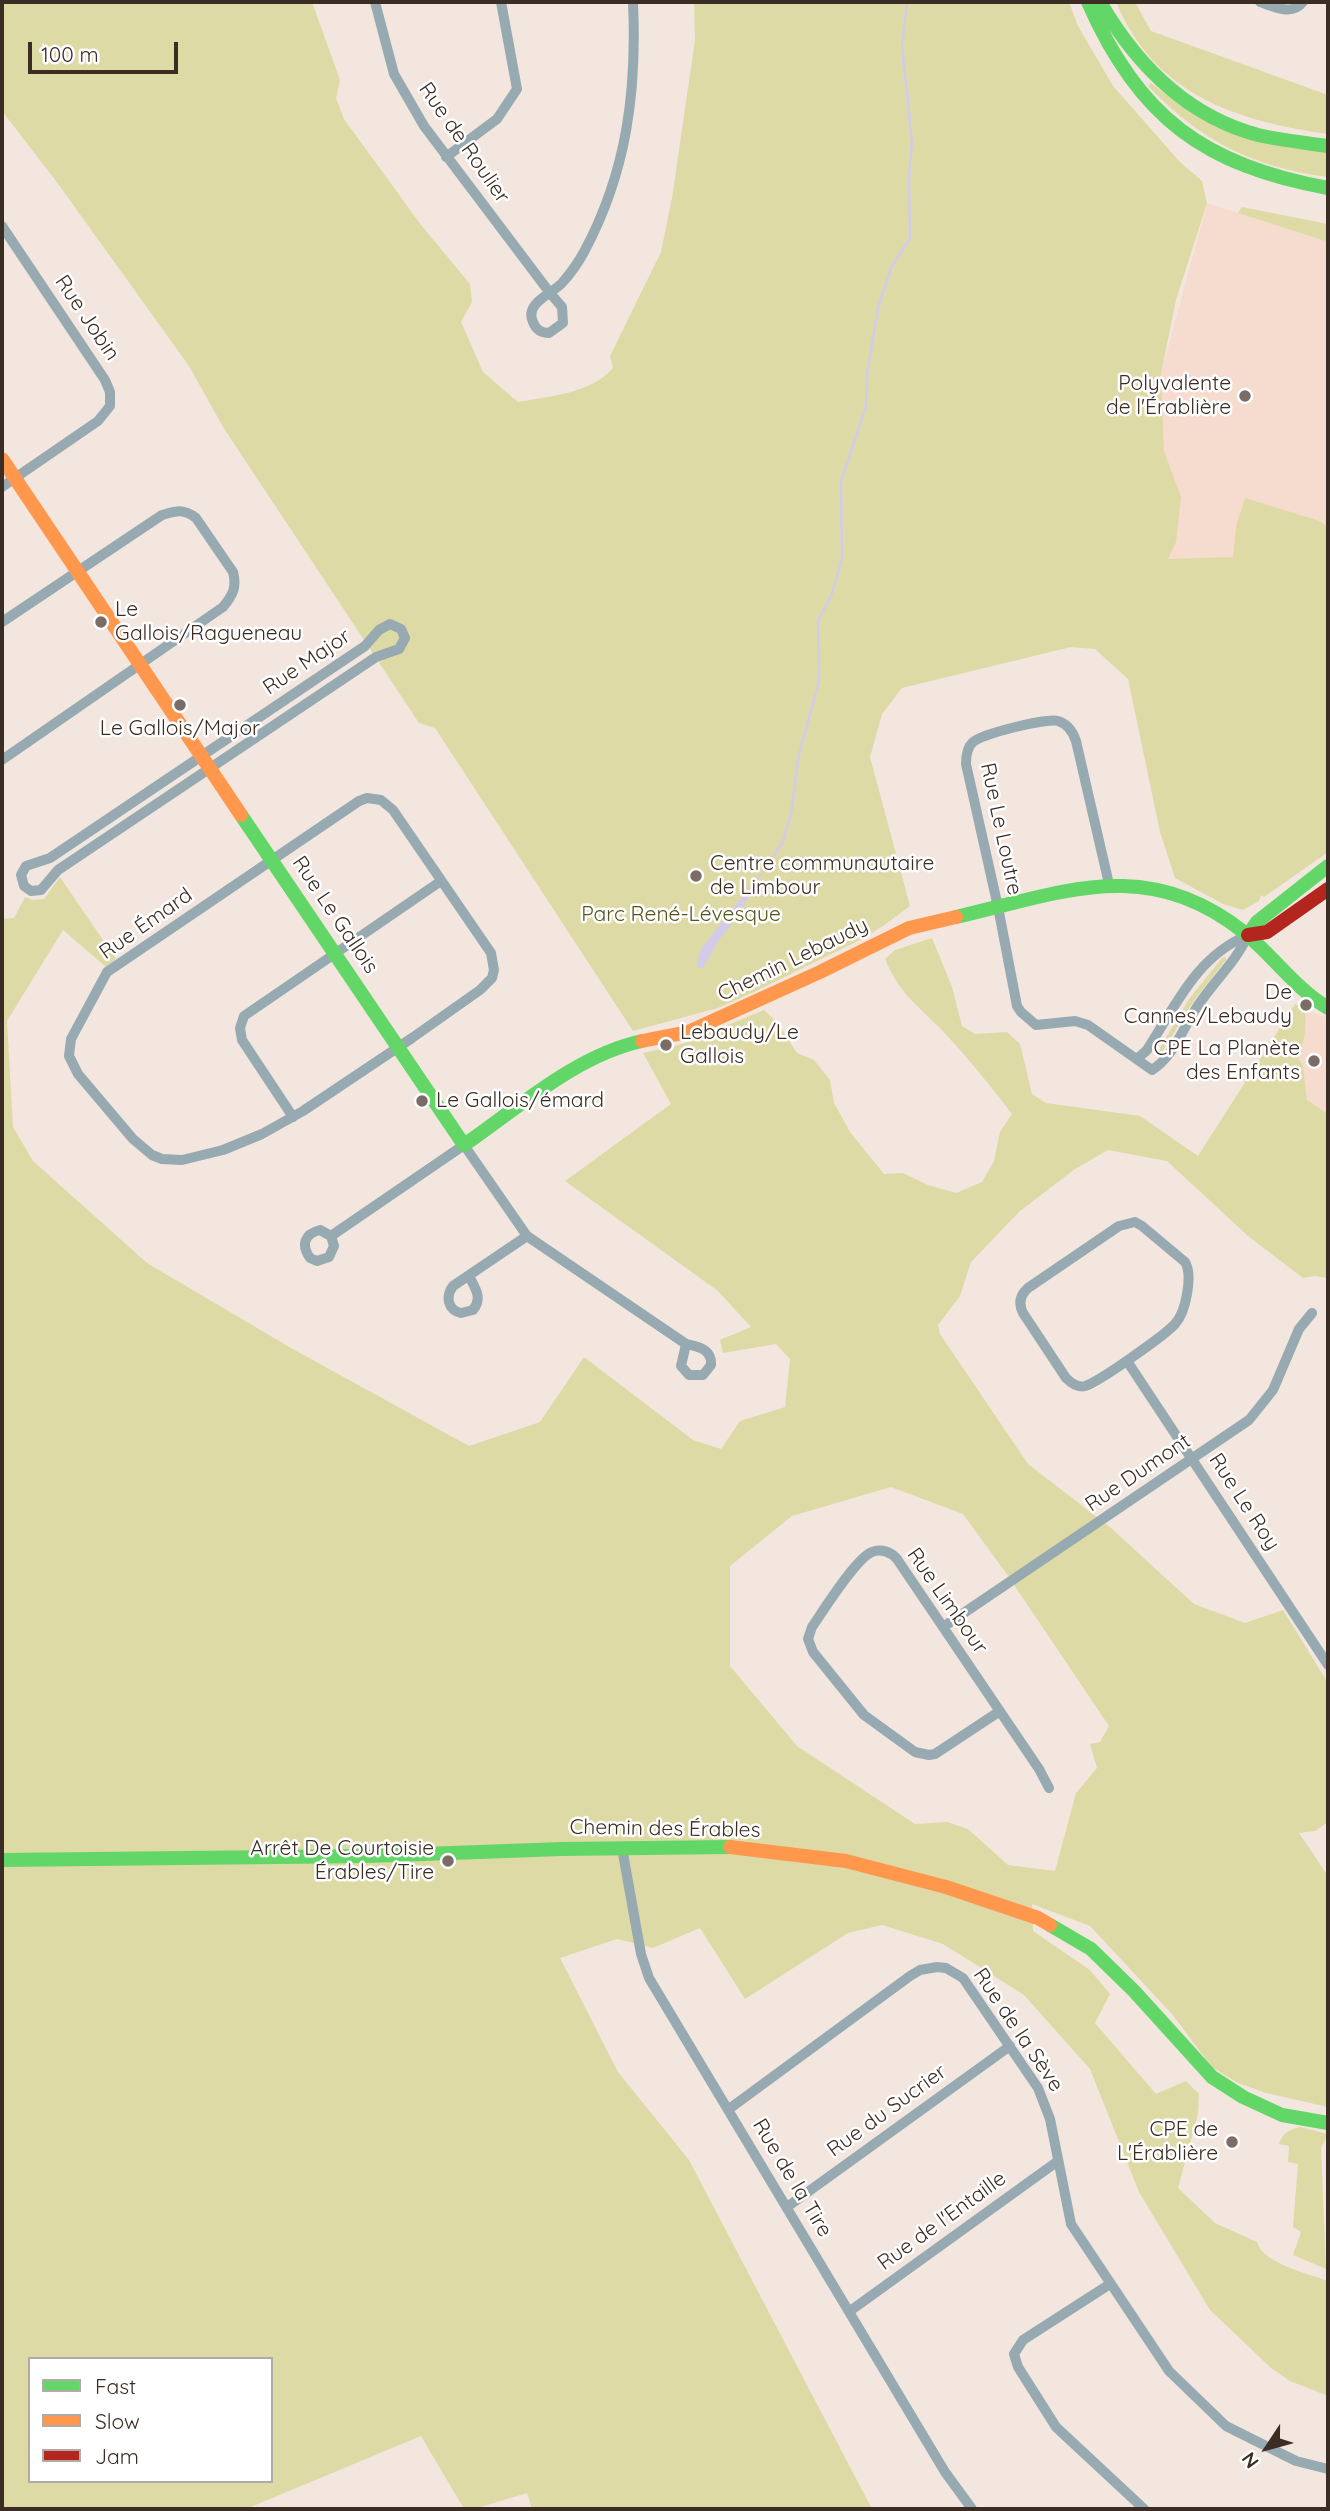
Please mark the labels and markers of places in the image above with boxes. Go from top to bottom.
place label: Polyvalente de l'Érablière [1106,371,1231,421]
marker: Polyvalente de l'Érablière [1237,388,1253,404]
place label: Le Gallois/Ragueneau [115,597,302,647]
marker: Le Gallois/Ragueneau [93,614,109,630]
marker: Le Gallois/Major [172,697,188,713]
place label: Le Gallois/Major [100,716,260,742]
place label: Centre communautaire de Limbour [710,851,934,901]
marker: Centre communautaire de Limbour [688,868,704,884]
place label: De Cannes/Lebaudy [1124,980,1292,1030]
marker: De Cannes/Lebaudy [1298,997,1314,1013]
place label: Lebaudy/Le Gallois [680,1020,799,1070]
place label: CPE La Planète des Enfants [1154,1036,1300,1086]
marker: Lebaudy/Le Gallois [658,1037,674,1053]
marker: CPE La Planète des Enfants [1306,1053,1322,1069]
place label: Le Gallois/émard [436,1088,604,1114]
marker: Le Gallois/émard [414,1093,430,1109]
place label: Arrêt De Courtoisie Érables/Tire [250,1836,434,1886]
marker: Arrêt De Courtoisie Érables/Tire [440,1853,456,1869]
place label: CPE de L'Érablière [1117,2117,1218,2167]
marker: CPE de L'Érablière [1224,2134,1240,2150]

